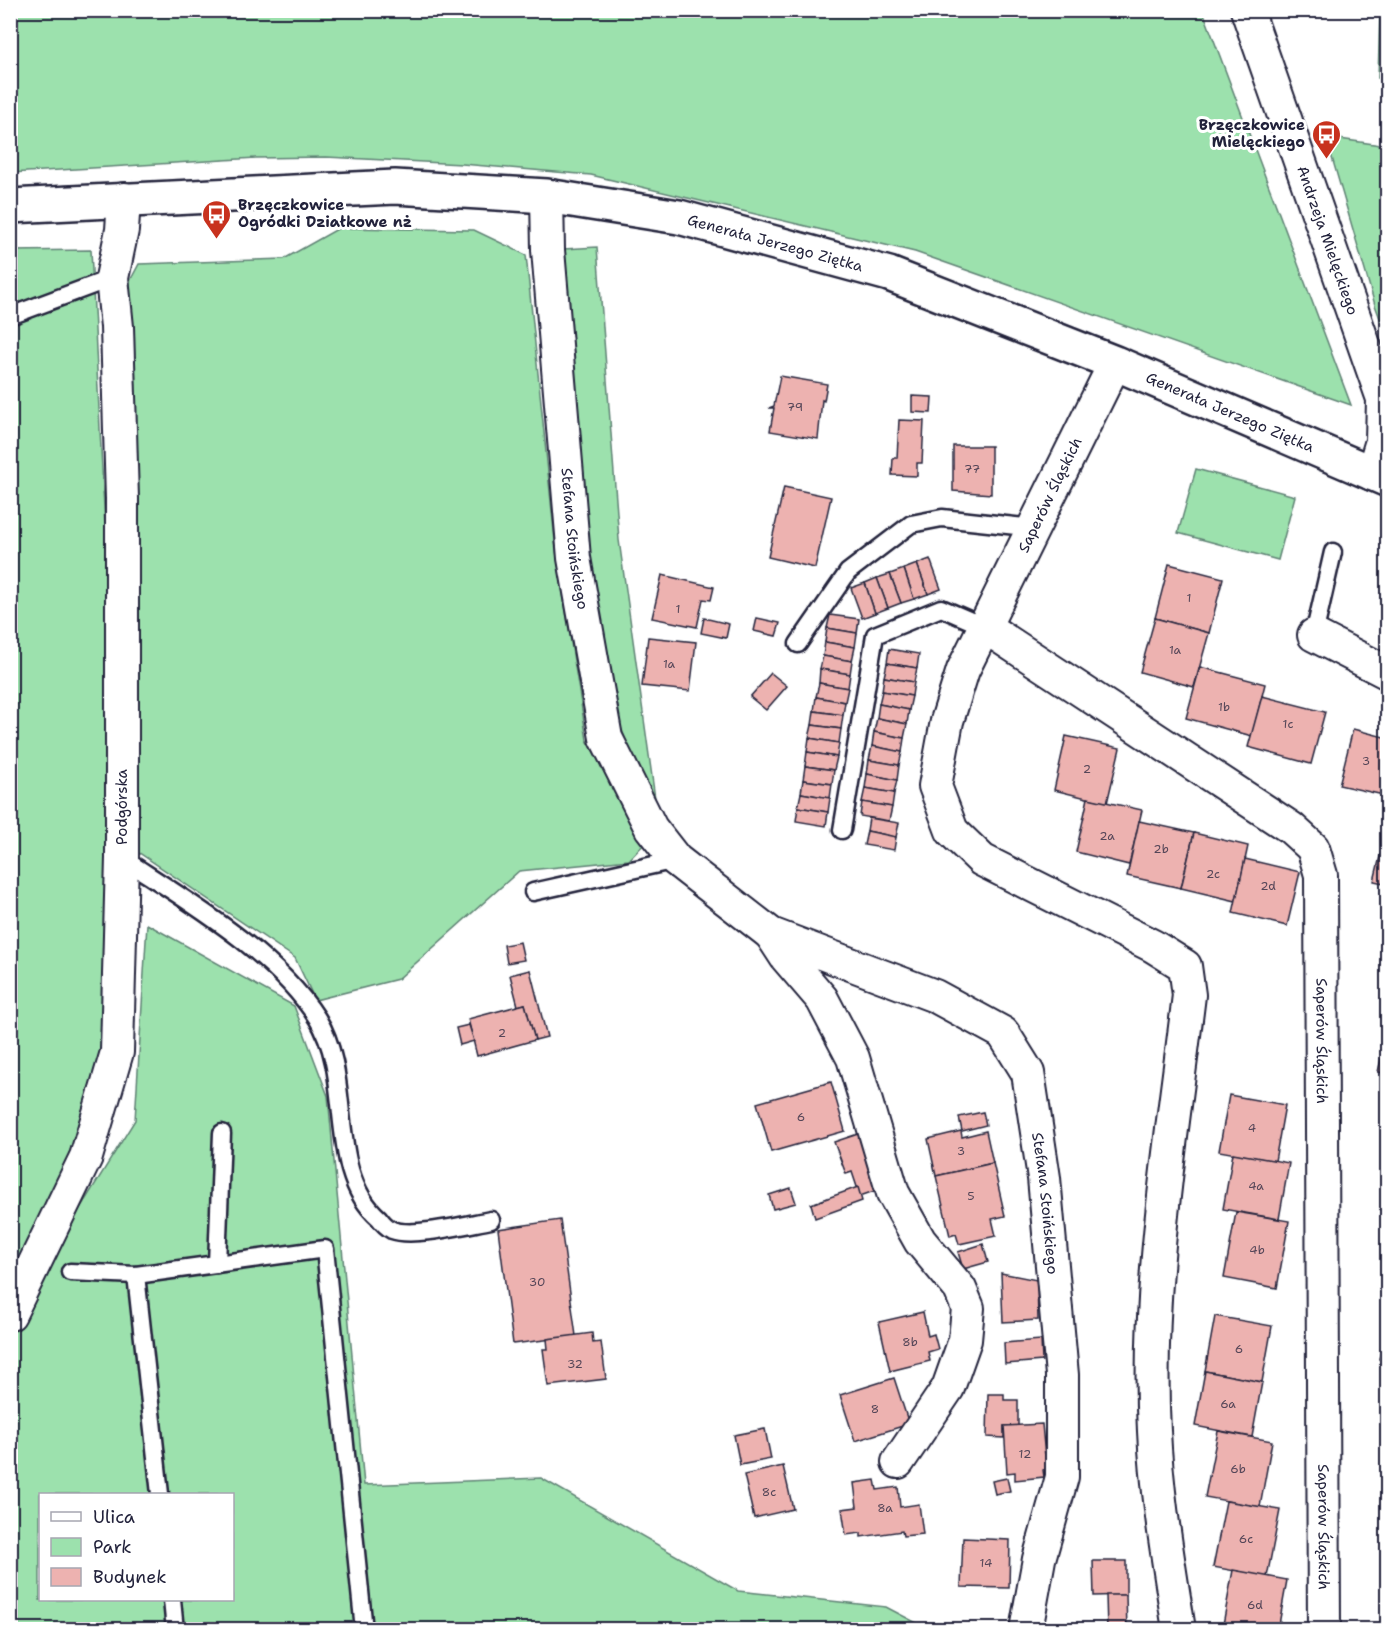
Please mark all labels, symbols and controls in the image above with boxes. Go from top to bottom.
place label: Brzęczkowice Mielęckiego [1199,115,1305,152]
bus stop icon: Brzęczkowice Mielęckiego [1310,118,1342,160]
street label: Andrzeja Mielęckiego [1292,163,1363,318]
place label: Brzęczkowice Ogródki Działkowe nż [238,195,412,232]
bus stop icon: Brzęczkowice Ogródki Działkowe nż [201,198,233,240]
street label: Generała Jerzego Ziętka [685,210,866,277]
street label: Generała Jerzego Ziętka [1143,367,1318,457]
house number: 79 [787,399,803,415]
street label: Saperów Śląskich [1013,434,1087,556]
house number: 77 [964,461,980,477]
street label: Stefana Stoińskiego [556,467,593,611]
house number: 1 [1186,590,1192,606]
house number: 1 [675,601,681,617]
house number: 1a [1169,642,1182,658]
house number: 1a [663,656,676,672]
house number: 1b [1218,699,1230,715]
house number: 1c [1282,716,1294,732]
house number: 3 [1362,753,1370,769]
house number: 2 [1083,761,1091,777]
street label: Podgórska [112,768,132,845]
house number: 2a [1099,828,1115,844]
house number: 2b [1153,841,1169,857]
house number: 2c [1206,866,1220,882]
house number: 2d [1260,878,1276,894]
street label: Saperów Śląskich [1311,978,1333,1104]
house number: 2 [498,1025,506,1041]
house number: 6 [797,1109,805,1125]
house number: 4 [1248,1120,1256,1136]
street label: Stefana Stoińskiego [1027,1131,1063,1275]
house number: 3 [957,1143,965,1159]
house number: 4a [1248,1178,1264,1194]
house number: 5 [967,1188,975,1204]
house number: 4b [1249,1242,1265,1258]
house number: 30 [529,1274,545,1290]
house number: 8b [902,1334,918,1350]
house number: 6 [1235,1341,1243,1357]
house number: 32 [567,1356,583,1372]
house number: 6a [1220,1396,1236,1412]
house number: 8 [871,1401,879,1417]
house number: 12 [1019,1446,1031,1462]
house number: 6b [1230,1461,1246,1477]
street label: Saperów Śląskich [1313,1464,1335,1590]
house number: 8c [762,1484,776,1500]
legend [39,1493,234,1601]
house number: 8a [877,1500,893,1516]
text: Ulica [93,1505,135,1529]
house number: 6c [1239,1531,1253,1547]
text: Park [93,1535,132,1559]
house number: 14 [980,1555,992,1571]
text: Budynek [93,1565,167,1589]
house number: 6d [1247,1597,1263,1613]

